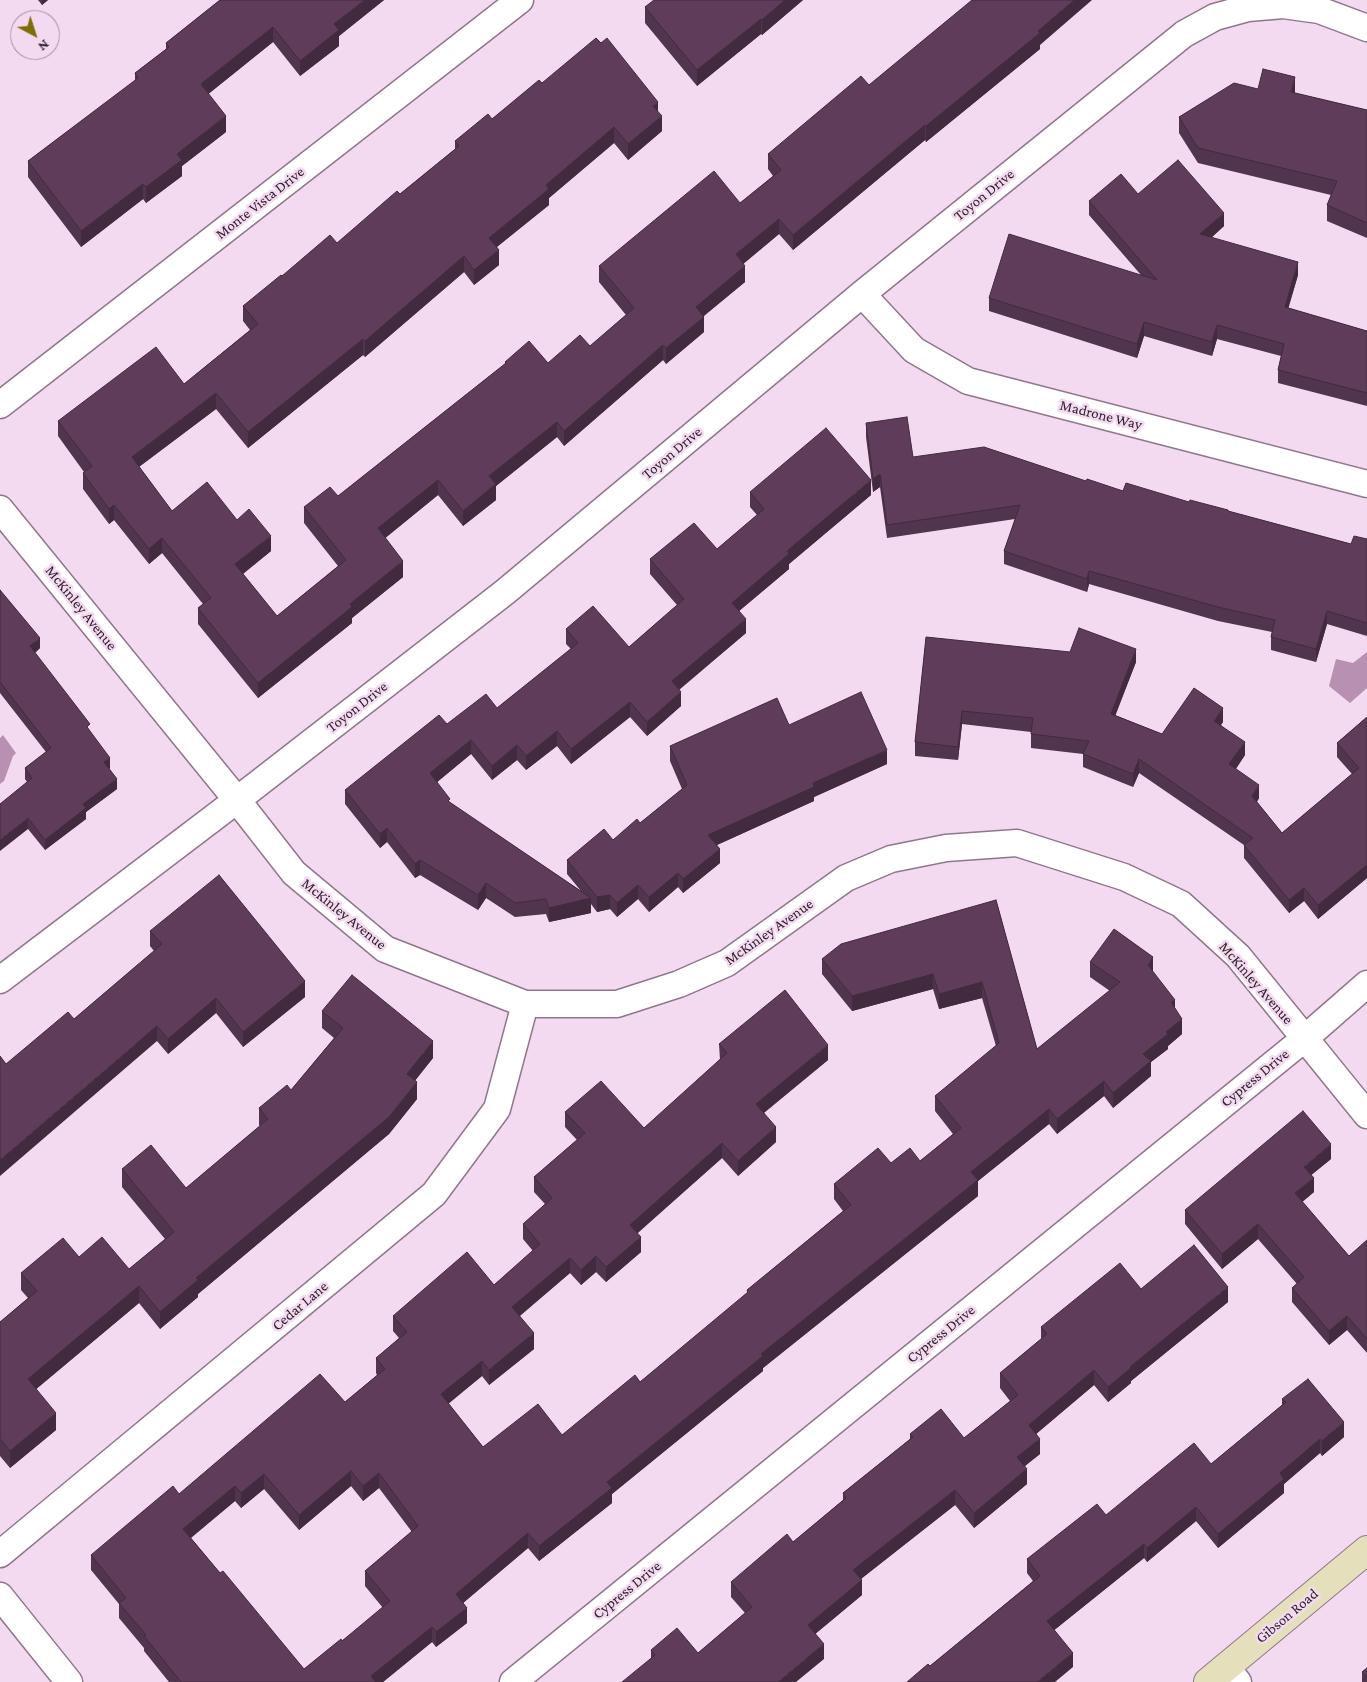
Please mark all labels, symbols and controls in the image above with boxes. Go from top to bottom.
north arrow [10,10,60,60]
text: N [35,37,53,55]
street label: Monte Vista Drive [212,163,308,243]
street label: Toyon Drive [950,165,1018,225]
street label: Madrone Way [1058,396,1144,434]
street label: Toyon Drive [638,423,706,483]
street label: McKinley Avenue [41,562,121,654]
street label: Toyon Drive [323,678,391,736]
street label: McKinley Avenue [298,874,390,954]
street label: McKinley Avenue [721,895,817,969]
street label: McKinley Avenue [1215,938,1297,1028]
street label: Cypress Drive [1217,1045,1293,1111]
street label: Cedar Lane [268,1277,332,1335]
street label: Cypress Drive [903,1301,979,1367]
street label: Cypress Drive [589,1557,665,1623]
street label: Gibson Road [1252,1585,1322,1647]

